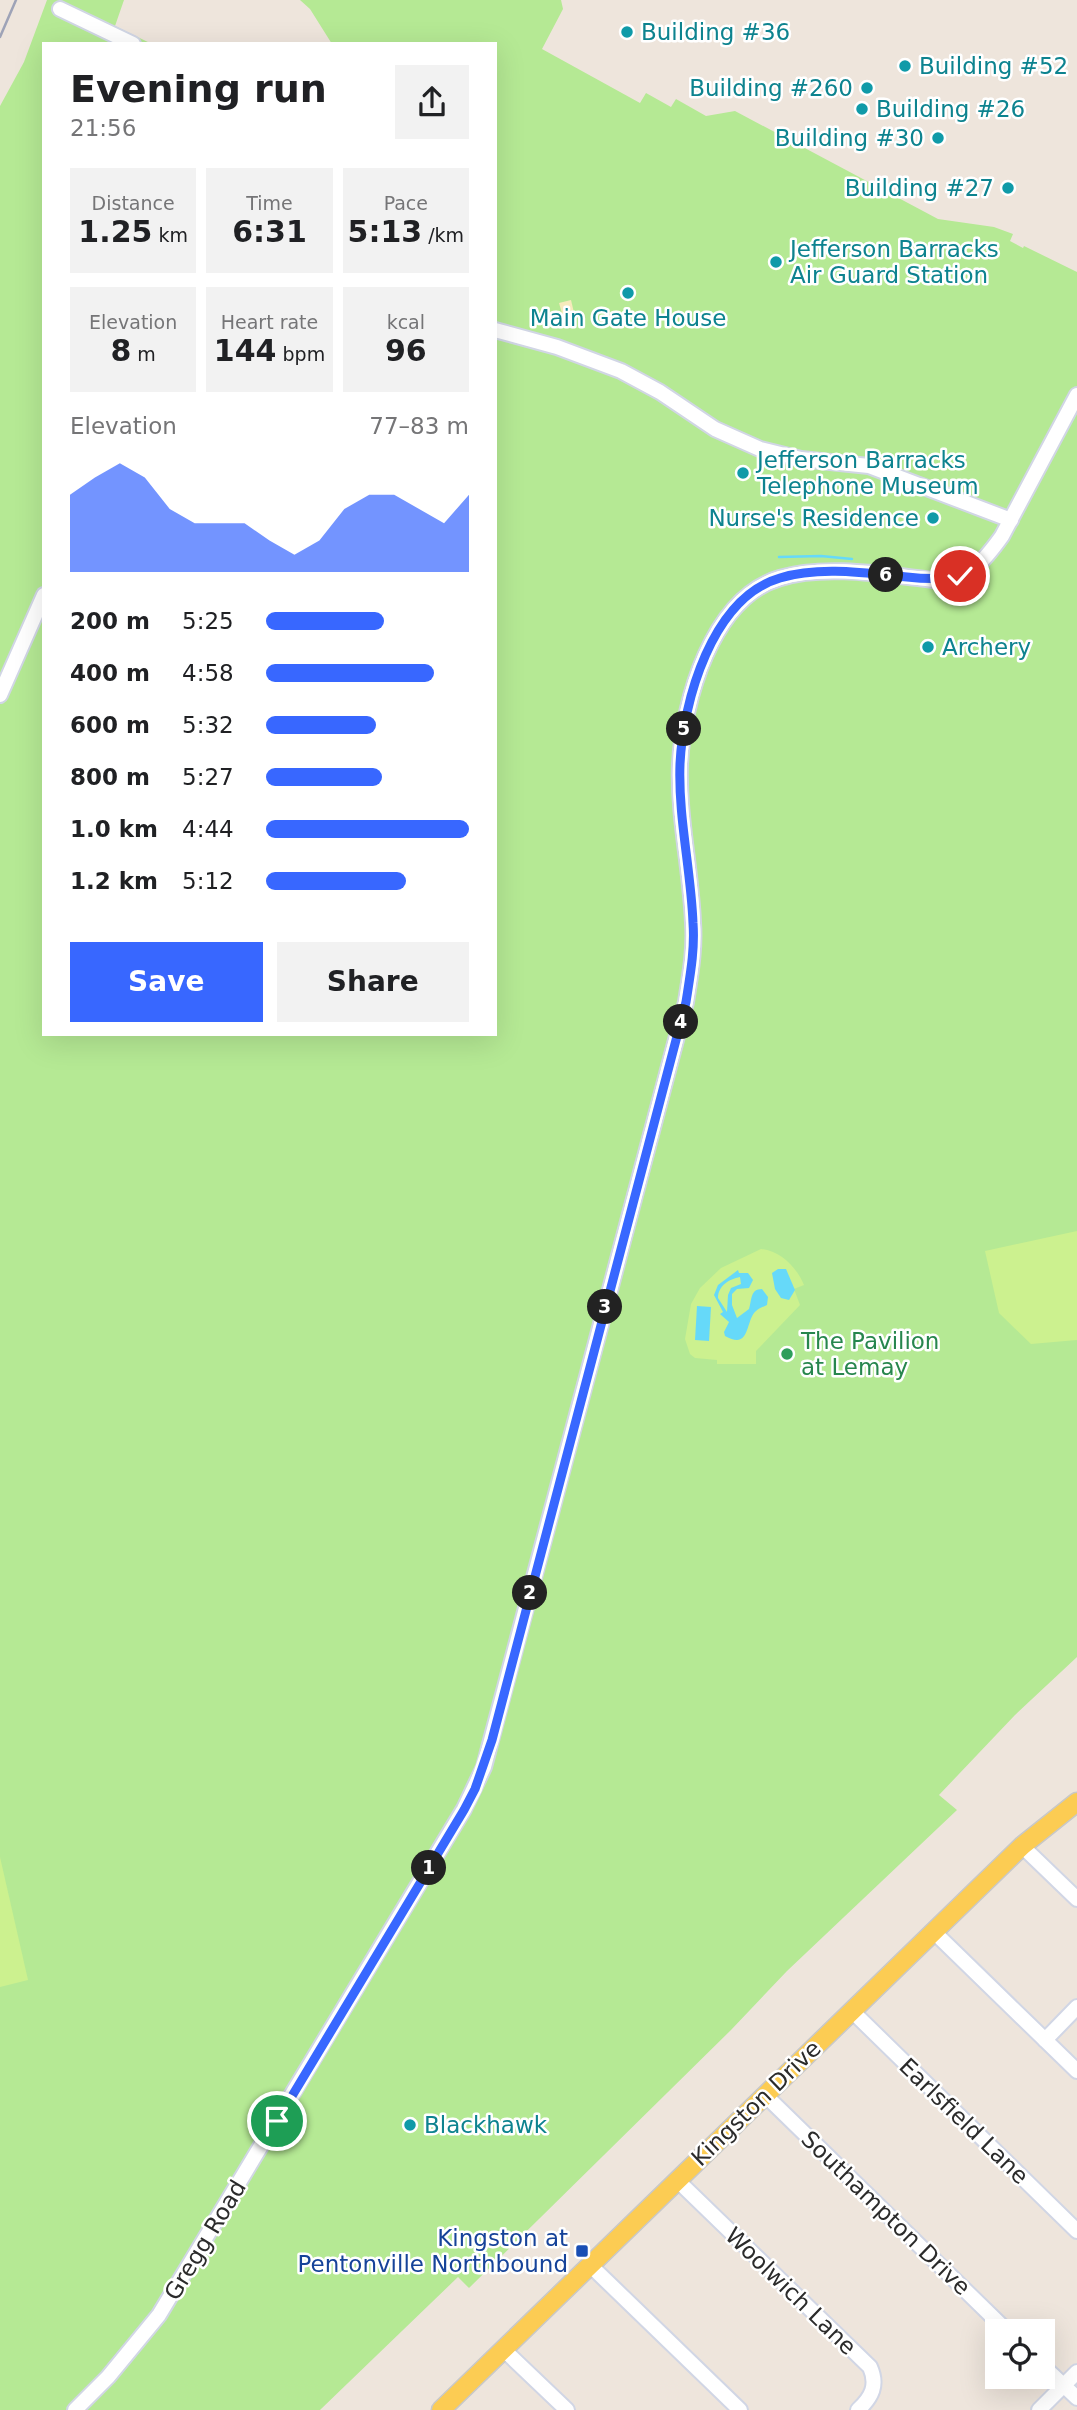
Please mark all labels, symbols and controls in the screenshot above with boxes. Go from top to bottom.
place label: Building #36 [641,19,790,45]
marker: Building #36 [619,24,635,40]
place label: Building #52 [919,53,1068,79]
marker: Building #52 [897,58,913,74]
button: share [395,65,469,139]
text: Evening run [70,67,327,111]
place label: Building #260 [689,75,853,101]
marker: Building #260 [859,80,875,96]
place label: Building #26 [876,96,1025,122]
marker: Building #26 [854,101,870,117]
text: 21:56 [70,115,136,141]
place label: Building #30 [775,125,924,151]
marker: Building #30 [930,130,946,146]
place label: Building #27 [845,175,994,201]
marker: Building #27 [1000,180,1016,196]
text: Distance [92,192,175,214]
text: Time [246,192,293,214]
text: Pace [384,192,428,214]
text: 1.25 [78,214,152,249]
text: 6:31 [232,214,307,249]
text: 5:13 [348,214,422,249]
text: km [152,224,188,246]
text: /km [422,224,464,246]
place label: Jefferson Barracks Air Guard Station [788,236,999,288]
marker: Jefferson Barracks Air Guard Station [768,254,784,270]
marker: Main Gate House [620,285,636,301]
place label: Main Gate House [530,305,726,331]
text: Elevation [89,311,177,333]
text: Heart rate [221,311,318,333]
text: kcal [387,311,425,333]
text: 8 [110,333,131,368]
text: 144 [214,333,276,368]
text: 96 [385,333,427,368]
text: m [131,343,156,365]
text: bpm [276,343,325,365]
text: Elevation [70,413,177,439]
text: 77–83 m [369,413,469,439]
place label: Jefferson Barracks Telephone Museum [755,447,979,499]
marker: Jefferson Barracks Telephone Museum [735,465,751,481]
place label: Nurse's Residence [708,505,919,531]
marker: Nurse's Residence [925,510,941,526]
pin [930,546,990,606]
icon: check [941,557,979,595]
pin: 6 [868,558,903,592]
text: 6 [879,563,892,585]
text: 200 m [70,608,150,634]
text: 5:25 [182,608,234,634]
place label: Archery [942,634,1031,660]
marker: Archery [920,639,936,655]
text: 400 m [70,660,150,686]
text: 4:58 [182,660,234,686]
text: 600 m [70,712,150,738]
text: 5:32 [182,712,234,738]
pin: 5 [666,712,702,746]
text: 5 [677,717,690,739]
text: 800 m [70,764,150,790]
text: 5:27 [182,764,234,790]
text: 1.0 km [70,816,158,842]
text: 4:44 [182,816,234,842]
text: 1.2 km [70,868,158,894]
text: 5:12 [182,868,234,894]
button: Save [70,942,263,1022]
button: Share [277,942,469,1022]
pin: 4 [664,1004,698,1040]
text: 4 [674,1010,687,1032]
pin: 3 [588,1290,622,1324]
text: 3 [598,1295,611,1317]
place label: The Pavilion at Lemay [800,1328,939,1380]
marker: The Pavilion at Lemay [779,1346,795,1362]
pin: 2 [512,1576,548,1610]
text: 2 [523,1581,536,1603]
pin: 1 [412,1850,446,1885]
text: 1 [422,1856,435,1878]
street label: Kingston Drive [686,2035,826,2171]
street label: Earlsfield Lane [894,2053,1034,2189]
pin [247,2091,307,2151]
icon: arrive [258,2102,296,2140]
place label: Blackhawk [424,2112,548,2138]
marker: Blackhawk [402,2117,418,2133]
street label: Southampton Drive [796,2126,976,2300]
street label: Gregg Road [159,2175,251,2305]
street label: Woolwich Lane [720,2222,862,2360]
place label: Kingston at Pentonville Northbound [298,2225,568,2277]
marker: Kingston at Pentonville Northbound [574,2243,590,2259]
map controls [985,2319,1055,2389]
button: locate [985,2319,1055,2389]

